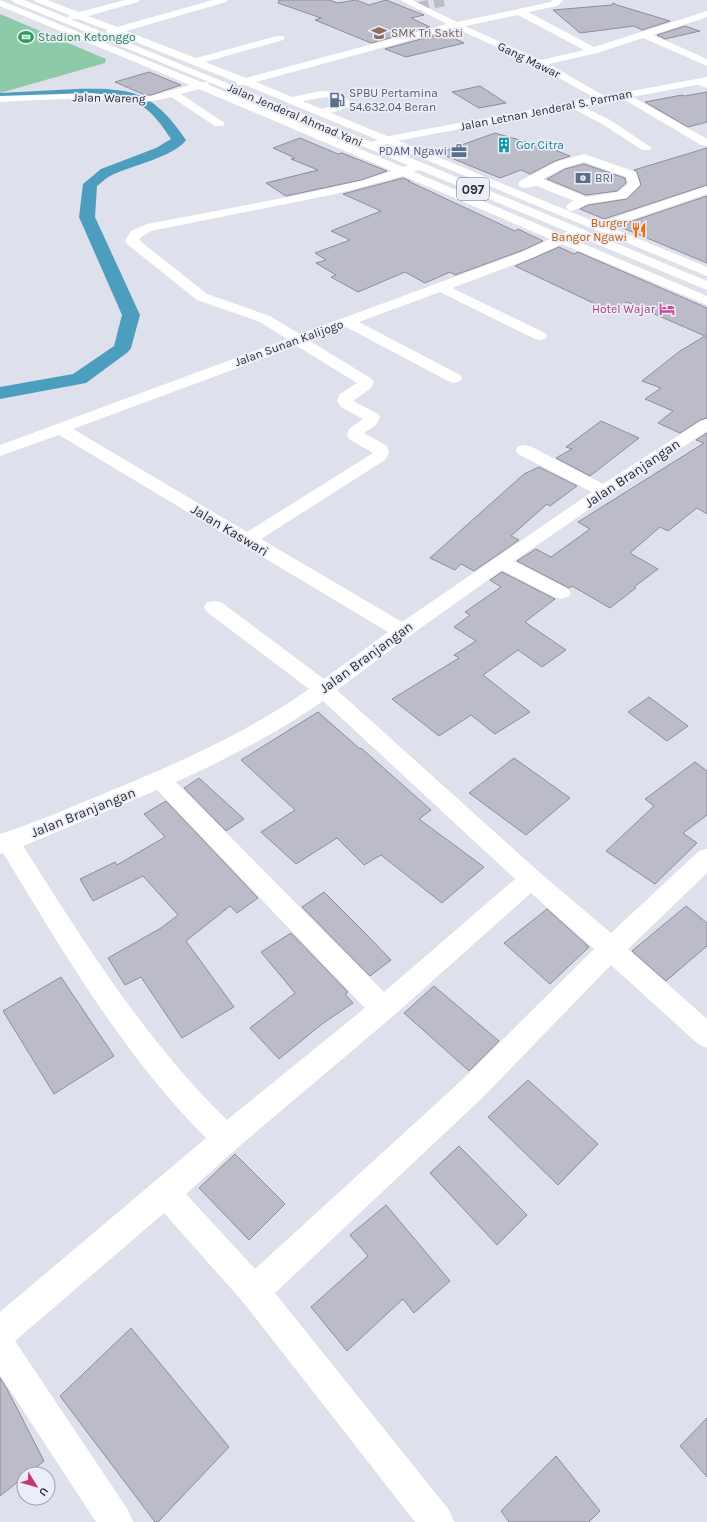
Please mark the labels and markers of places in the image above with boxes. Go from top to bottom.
school or university icon: SMK Tri Sakti [370,24,388,42]
place label: SMK Tri Sakti [391,26,463,40]
sports icon: Stadion Ketonggo [17,28,35,46]
place label: Stadion Ketonggo [38,30,136,44]
place label: SPBU Pertamina 54.632.04 Beran [349,86,438,114]
fuel station icon: SPBU Pertamina 54.632.04 Beran [328,91,346,109]
building icon: Gor Citra [495,136,513,154]
place label: Gor Citra [516,138,564,152]
office icon: PDAM Ngawi [450,142,468,160]
place label: PDAM Ngawi [379,144,447,158]
bank icon: BRI [574,169,592,187]
place label: BRI [595,171,613,185]
place label: Burger Bangor Ngawi [551,216,628,244]
restaurant icon: Burger Bangor Ngawi [630,221,648,239]
hotel icon: Hotel Wajar [658,300,676,318]
place label: Hotel Wajar [592,302,656,316]

